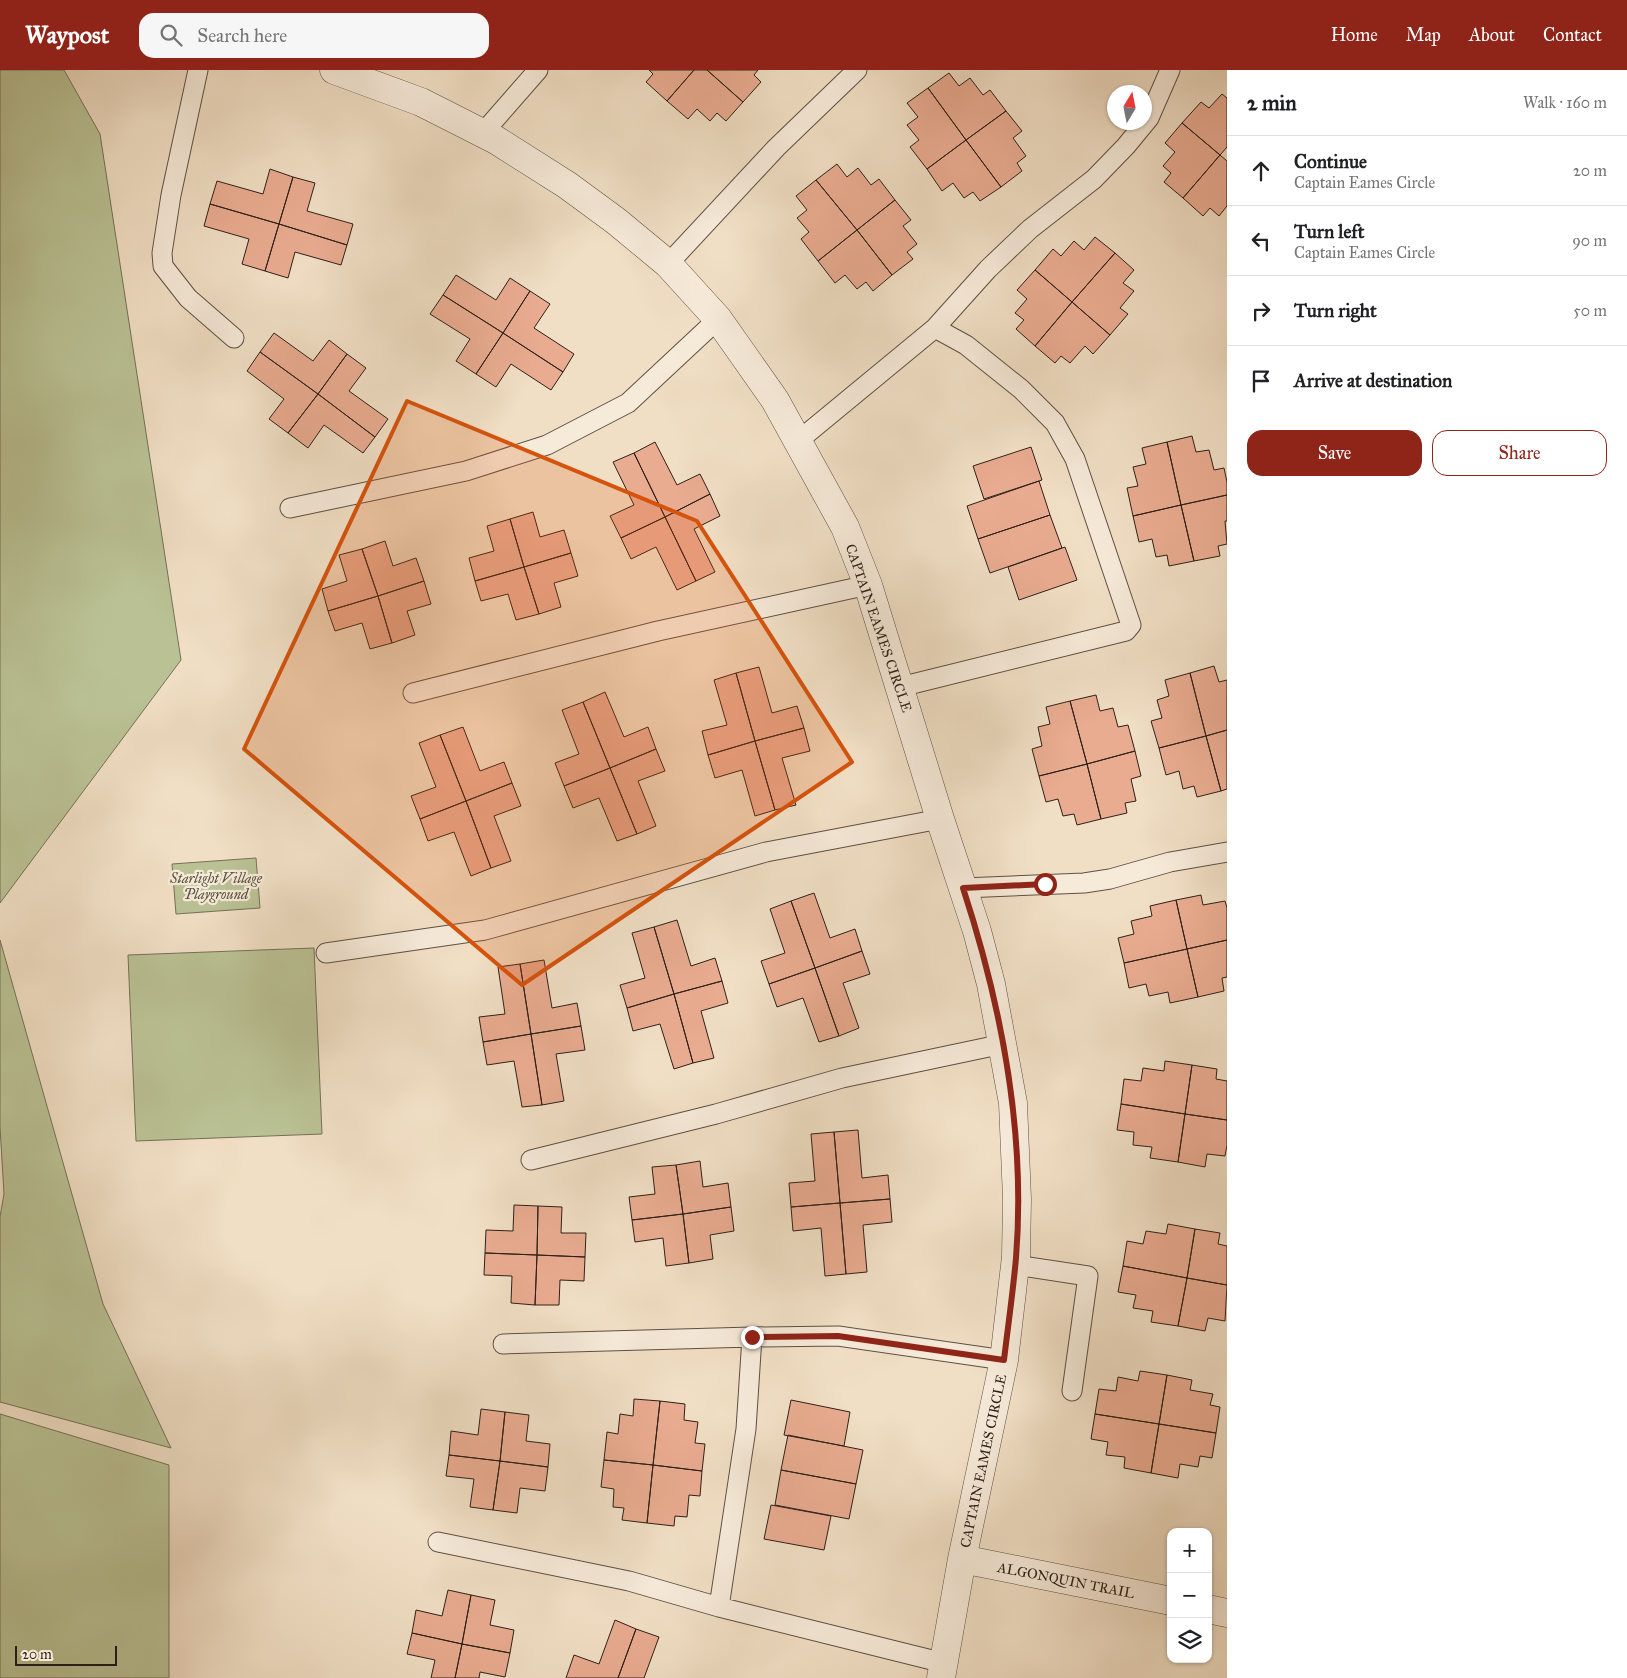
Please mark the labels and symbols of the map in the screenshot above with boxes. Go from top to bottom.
north arrow [1107,85,1152,130]
street label: CAPTAIN EAMES CIRCLE [842,542,915,715]
park label: Starlight Village Playground [169,870,263,903]
route start [1034,873,1057,896]
route end [741,1326,764,1349]
street label: CAPTAIN EAMES CIRCLE [957,1373,1010,1549]
street label: ALGONQUIN TRAIL [995,1559,1136,1602]
scale bar [15,1643,118,1666]

